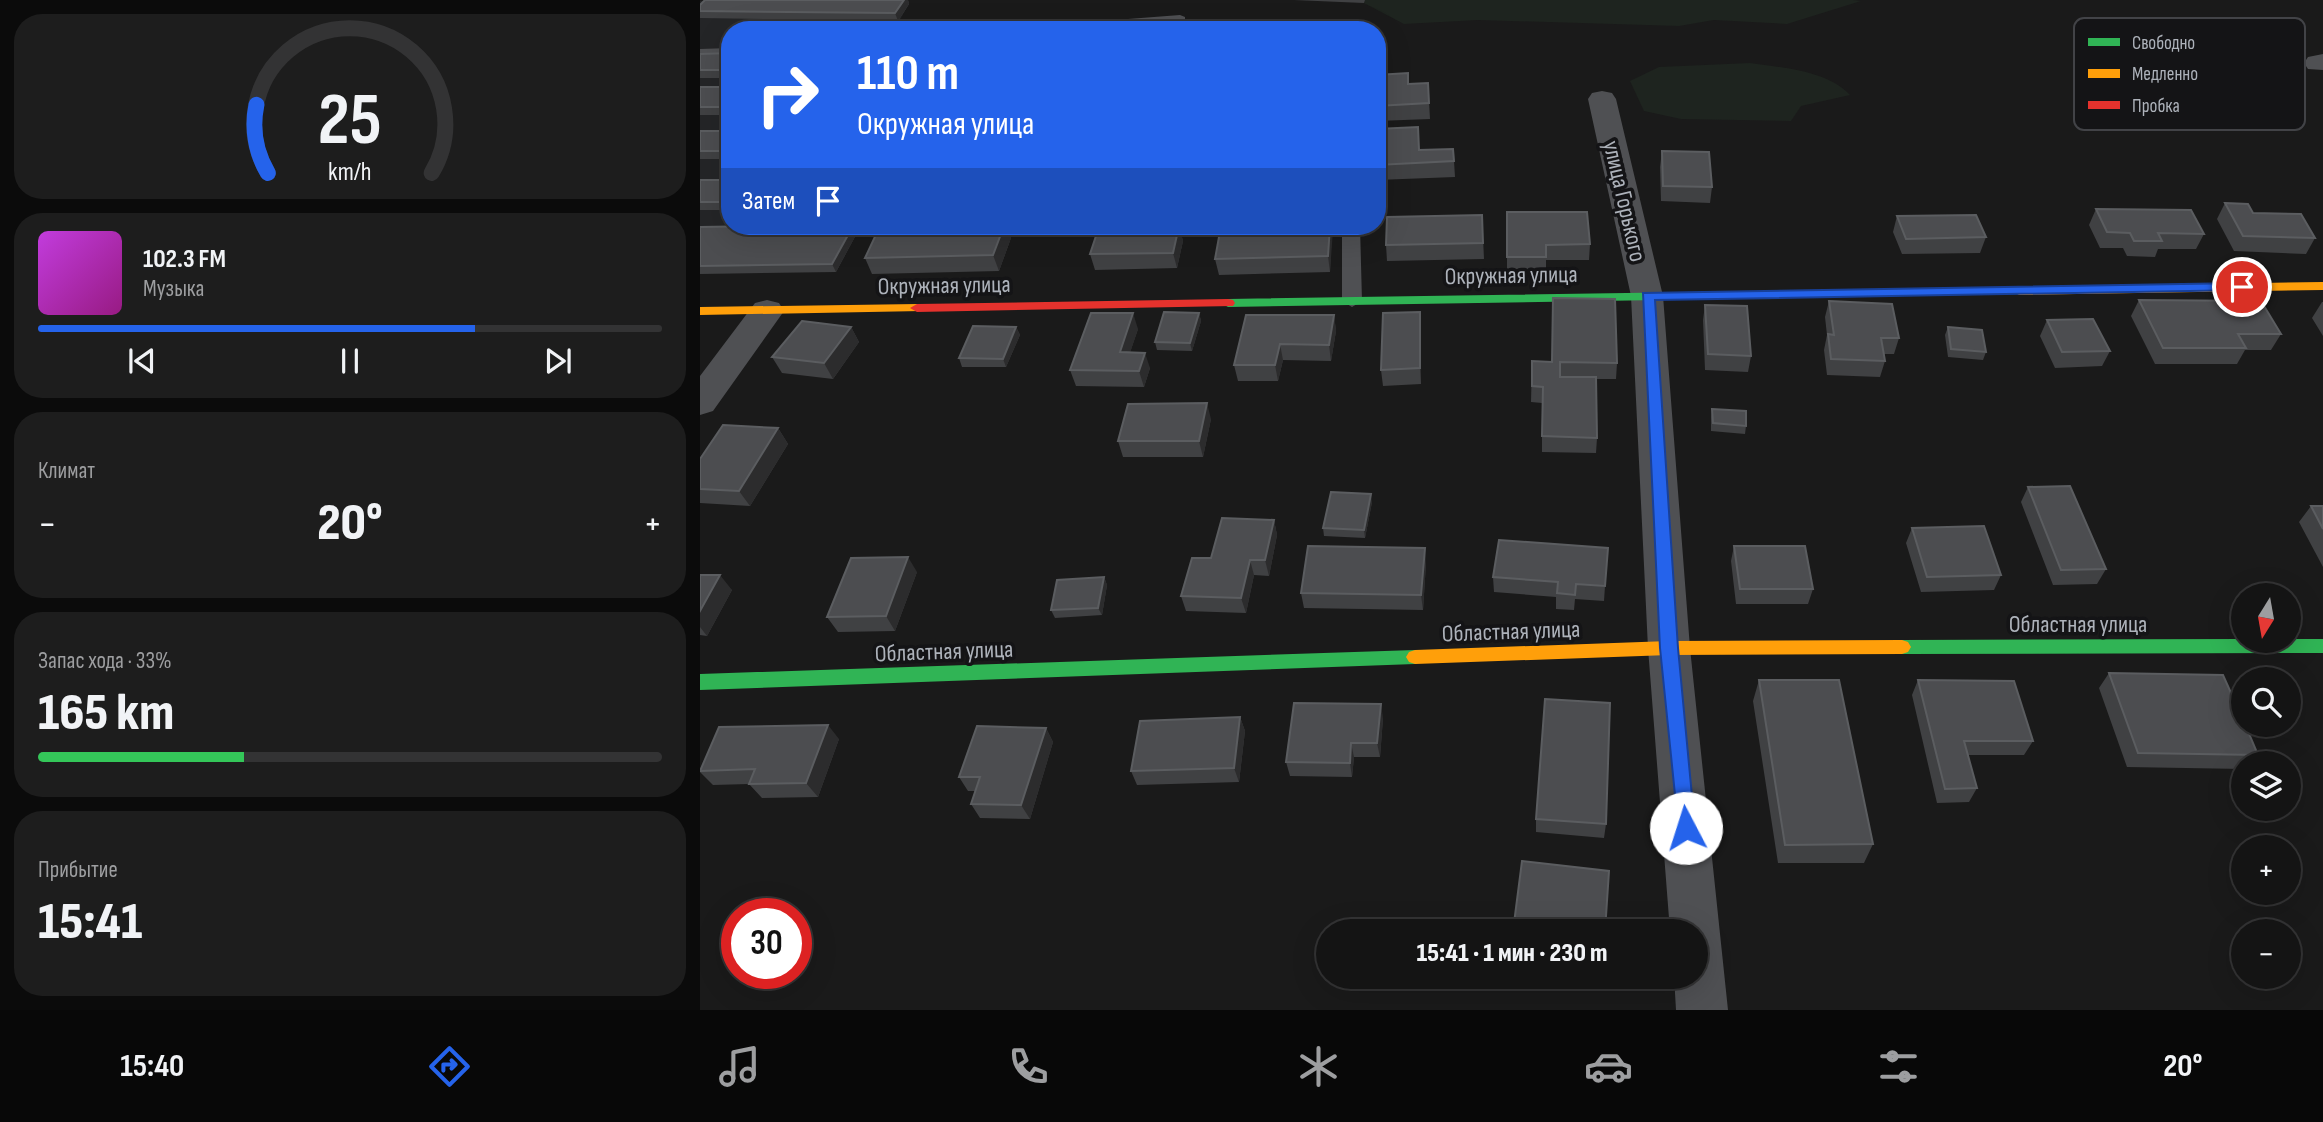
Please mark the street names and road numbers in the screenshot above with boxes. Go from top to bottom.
street label: улица Горького [1597,138,1653,264]
street label: Окружная улица [1444,260,1578,291]
street label: Окружная улица [877,270,1011,301]
street label: Областная улица [2009,610,2147,639]
street label: Областная улица [1441,615,1581,648]
street label: Областная улица [874,635,1014,668]

